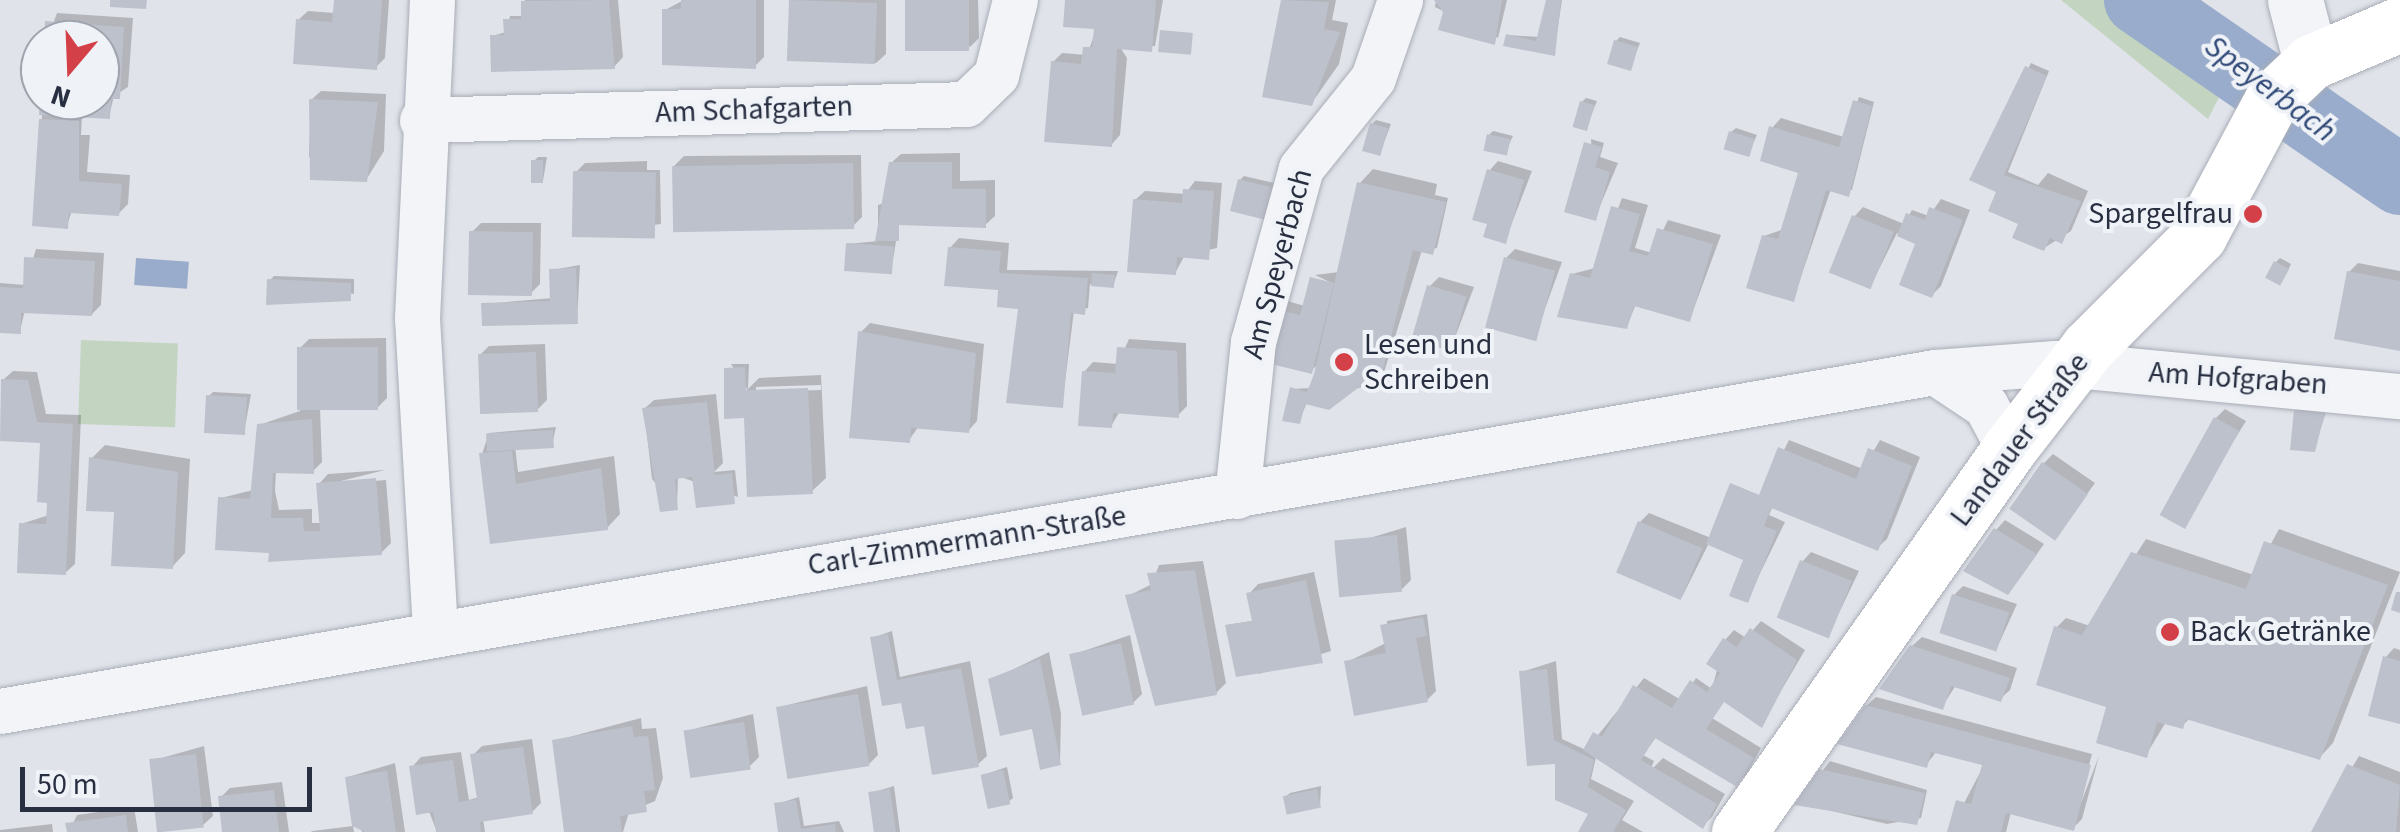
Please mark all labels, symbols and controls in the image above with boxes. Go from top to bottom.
north arrow [20,20,120,120]
water label: Speyerbach [2197,27,2343,151]
text: N [46,75,76,118]
street label: Am Schafgarten [655,89,853,131]
street label: Am Speyerbach [1235,165,1321,363]
place label: Spargelfrau [2088,196,2233,232]
marker: Spargelfrau [2242,203,2264,225]
place label: Lesen und Schreiben [1364,327,1492,398]
street label: Landauer Straße [1943,346,2097,534]
marker: Lesen und Schreiben [1333,351,1355,373]
street label: Am Hofgraben [2147,355,2329,403]
street label: Carl-Zimmermann-Straße [805,498,1129,584]
place label: Back Getränke [2190,614,2371,650]
marker: Back Getränke [2159,621,2181,643]
scale bar [25,747,318,809]
text: 50 m [37,763,98,806]

